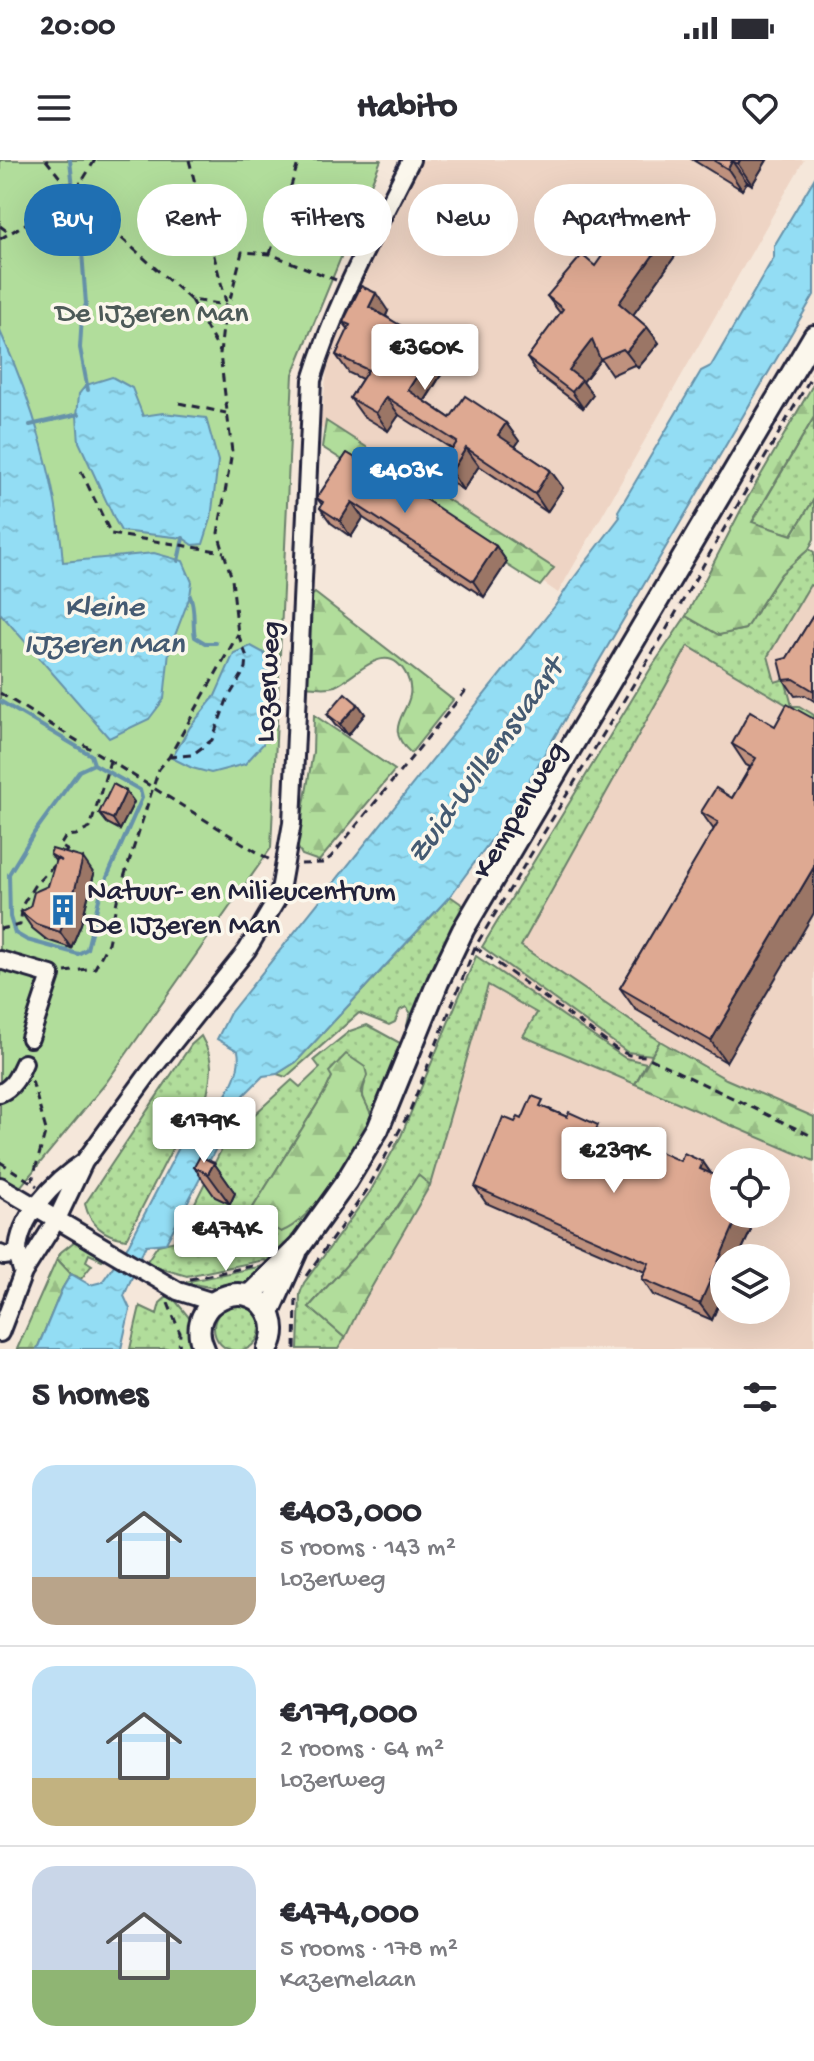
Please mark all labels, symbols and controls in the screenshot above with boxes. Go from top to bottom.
text: 20:00 [40,11,115,46]
icon: menu [32,86,76,130]
icon: heart [738,86,782,130]
text: Habito [357,87,457,130]
chip: Buy [24,184,121,256]
chip: Rent [137,184,247,256]
chip: Filters [263,184,392,256]
chip: New [408,184,518,256]
chip: Apartment [534,184,716,256]
park label: De IJzeren Man [53,298,249,333]
pin: €360K [369,324,481,392]
text: €360K [389,334,461,365]
pin: €403K [349,447,461,515]
text: €403K [370,457,440,488]
water label: Kleine IJzeren Man [23,590,185,665]
street label: Lozerweg [249,620,291,744]
water label: Zuid-Willemsvaart [400,648,577,872]
street label: Kempenweg [466,736,576,886]
place label: Natuur- en Milieucentrum De IJzeren Man [85,876,396,945]
building icon: Natuur- en Milieucentrum De IJzeren Man [46,893,80,927]
pin: €179K [148,1097,260,1165]
text: €179K [171,1107,237,1138]
pin: €239K [558,1127,670,1195]
text: €239K [579,1137,649,1168]
map controls [710,1148,790,1324]
button: locate [710,1148,790,1228]
pin: €474K [170,1205,282,1273]
text: €474K [192,1215,260,1246]
button: layers [710,1244,790,1324]
icon: filters [738,1375,782,1419]
text: 5 homes [32,1377,148,1417]
text: €403,000 [280,1494,422,1534]
icon: home [96,1497,192,1593]
text: 5 rooms · 143 m² [280,1534,456,1565]
text: Lozerweg [280,1565,385,1596]
text: €179,000 [280,1695,417,1735]
icon: home [96,1698,192,1794]
text: 2 rooms · 64 m² [280,1735,444,1766]
text: Lozerweg [280,1766,385,1797]
text: €474,000 [280,1895,419,1935]
icon: home [96,1898,192,1994]
text: 5 rooms · 178 m² [280,1935,458,1966]
text: Kazernelaan [280,1966,416,1997]

